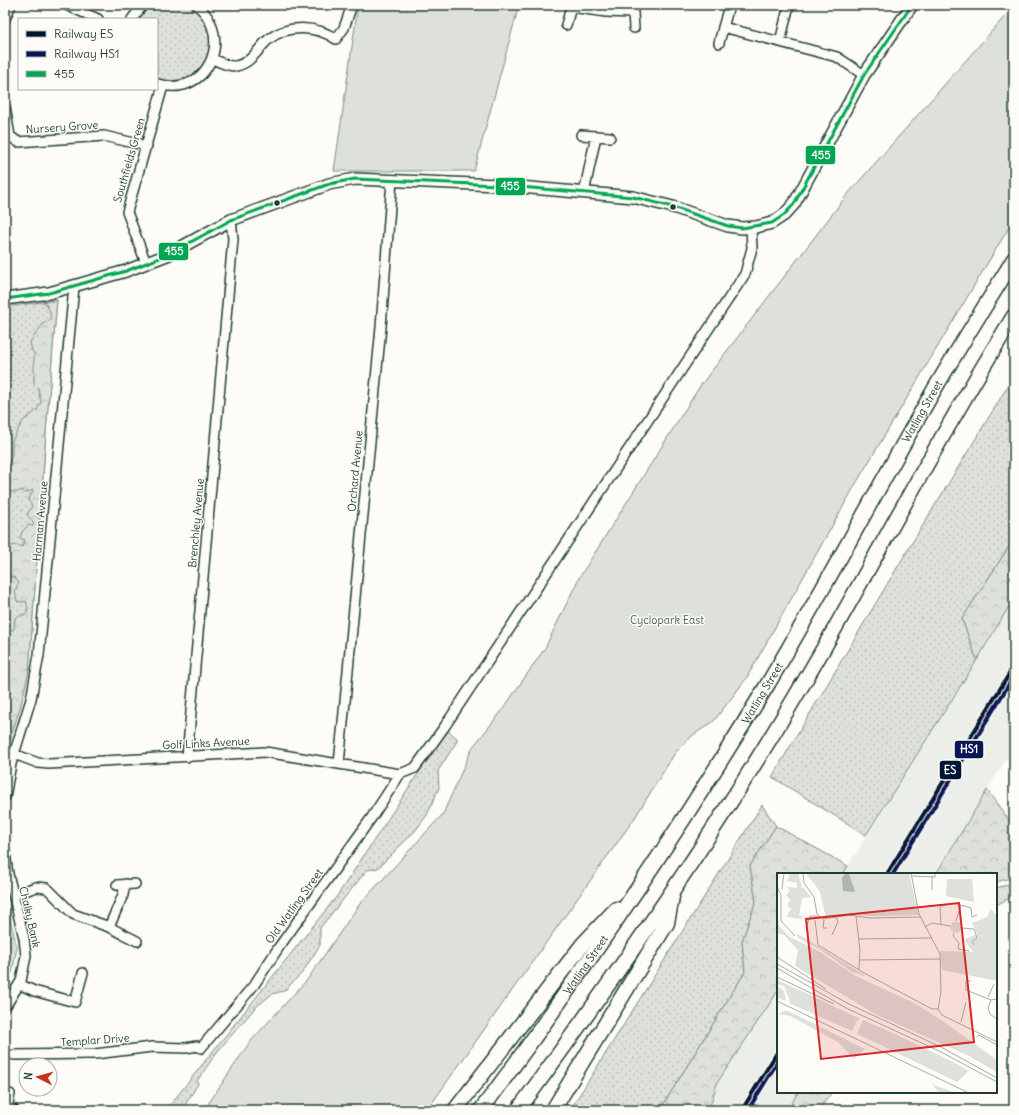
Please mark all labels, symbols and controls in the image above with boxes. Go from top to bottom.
legend [18,18,158,90]
text: Railway ES [54,26,114,41]
text: Railway HS1 [54,46,120,61]
text: 455 [54,66,75,81]
street label: Southfields Green [110,116,148,204]
street label: Nursery Grove [25,117,99,137]
line badge: 455 [805,145,836,165]
text: 455 [811,148,831,162]
line badge: 455 [495,177,526,196]
text: 455 [500,179,520,193]
unlabelled marker [272,198,282,208]
unlabelled marker [668,202,678,212]
line badge: 455 [158,242,189,261]
text: 455 [164,244,184,258]
street label: Watling Street [899,377,945,445]
street label: Orchard Avenue [344,430,366,512]
street label: Brenchley Avenue [185,478,207,568]
street label: Harman Avenue [30,480,50,562]
park label: Cyclopark East [630,613,704,627]
street label: Watling Street [738,660,786,726]
street label: Golf Links Avenue [162,734,250,752]
line badge: HS1 [954,740,984,759]
text: HS1 [960,742,978,756]
line badge: ES [939,760,962,780]
text: ES [944,763,956,777]
street label: Old Watling Street [262,866,326,946]
inset map [777,873,997,1093]
street label: Chalky Bank [16,885,44,949]
street label: Watling Street [560,932,611,997]
street label: Templar Drive [60,1031,130,1049]
north arrow [18,1057,58,1097]
text: N [21,1071,35,1080]

